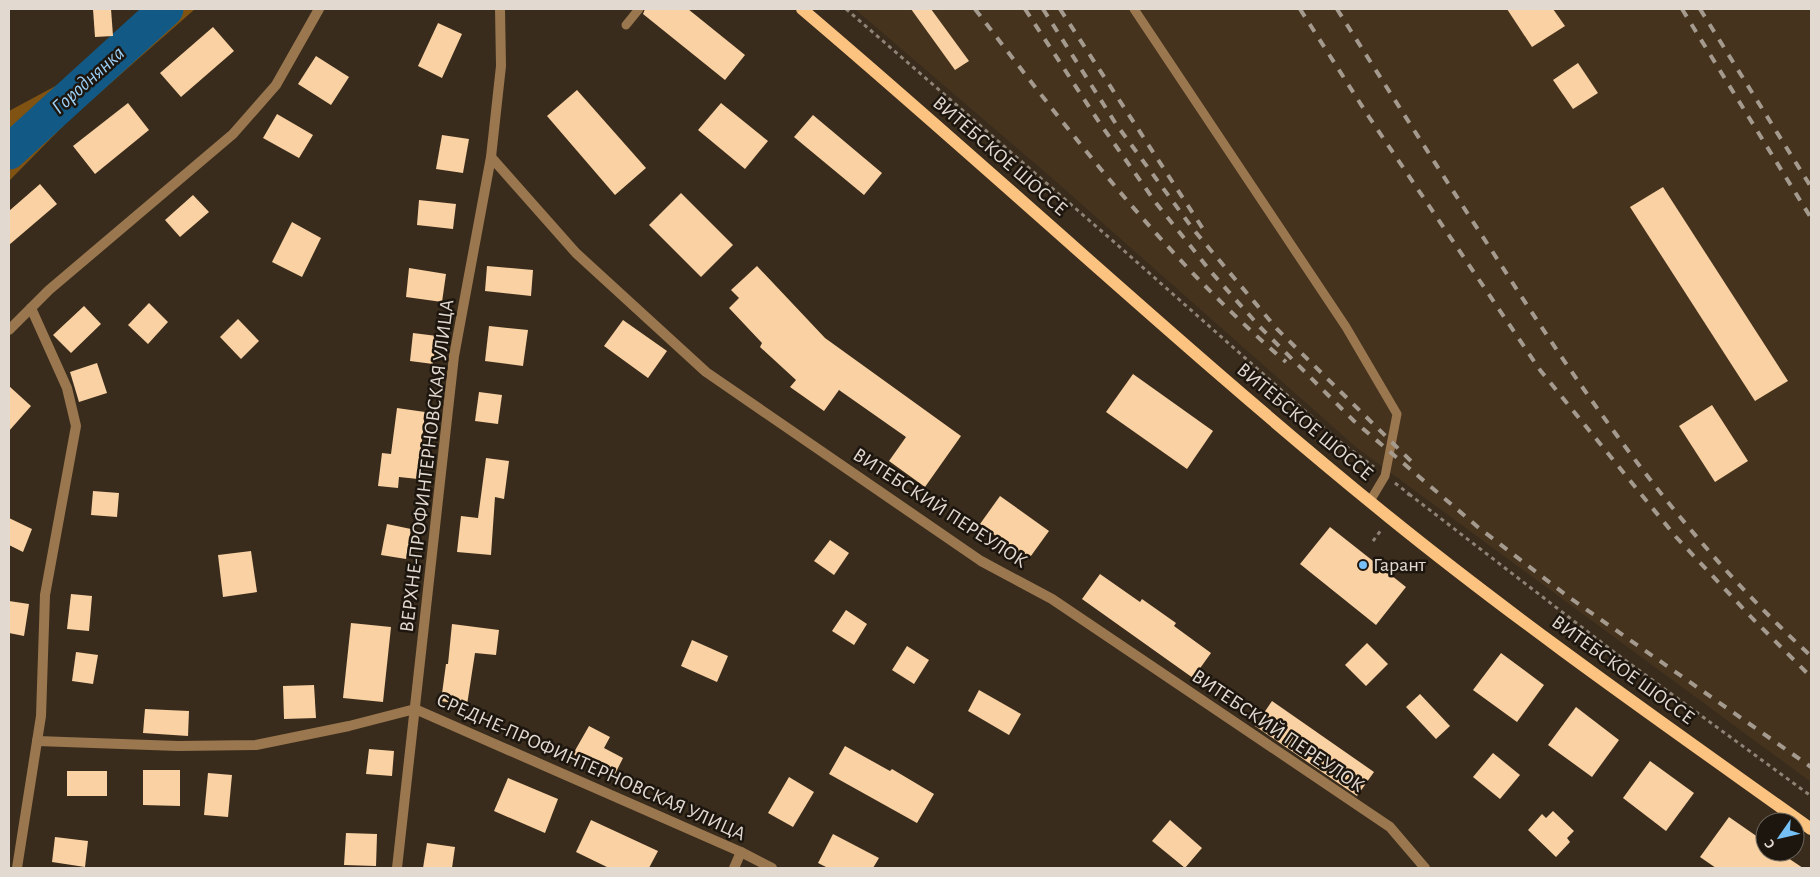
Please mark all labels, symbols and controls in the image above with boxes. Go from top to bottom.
water label: Городнянка [48,42,129,119]
street label: ВИТЕБСКОЕ ШОССЕ [929,92,1071,220]
street label: ВЕРХНЕ-ПРОФИНТЕРНОВСКАЯ УЛИЦА [397,298,457,634]
street label: ВИТЕБСКОЕ ШОССЕ [1233,359,1377,485]
street label: ВИТЕБСКИЙ ПЕРЕУЛОК [849,444,1031,572]
place label: Гарант [1373,555,1427,575]
marker: Гарант [1357,559,1369,571]
street label: ВИТЕБСКОЕ ШОССЕ [1548,612,1698,728]
street label: ВИТЕБСКИЙ ПЕРЕУЛОК [1188,666,1368,796]
street label: СРЕДНЕ-ПРОФИНТЕРНОВСКАЯ УЛИЦА [433,690,749,845]
north arrow [1755,812,1805,862]
text: С [1762,836,1778,851]

